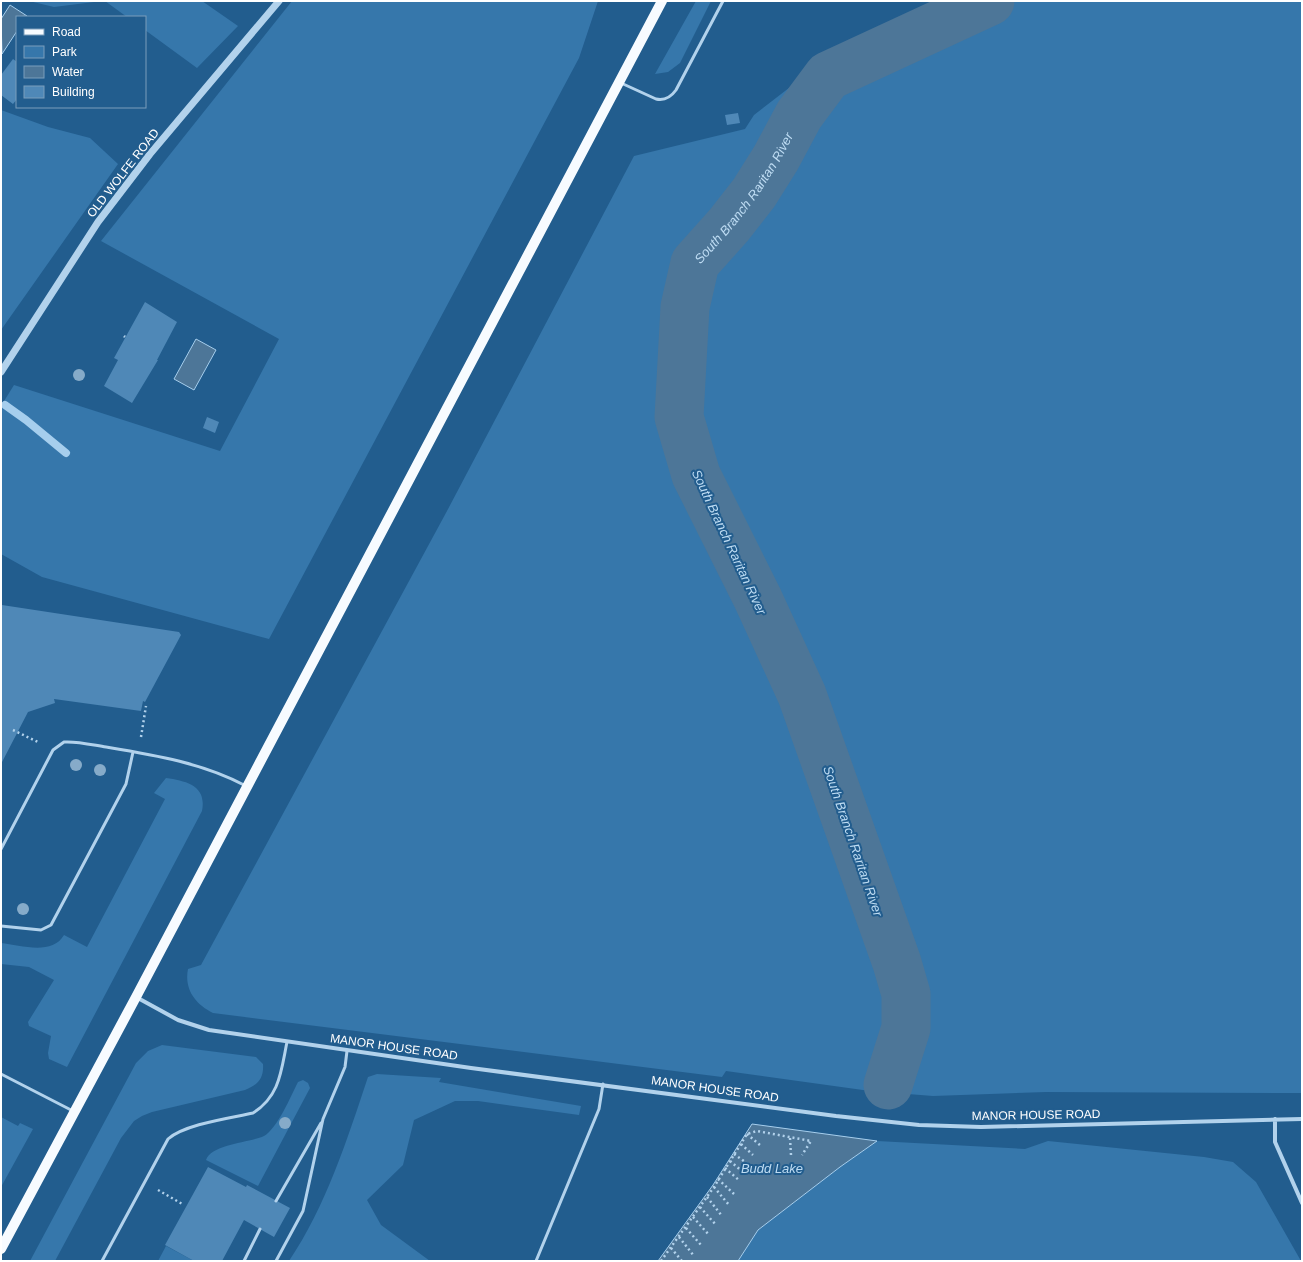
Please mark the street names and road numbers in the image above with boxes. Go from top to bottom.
street label: OLD WOLFE ROAD [84,126,162,220]
street label: MANOR HOUSE ROAD [329,1031,459,1063]
street label: MANOR HOUSE ROAD [650,1073,780,1105]
street label: MANOR HOUSE ROAD [972,1107,1101,1123]

